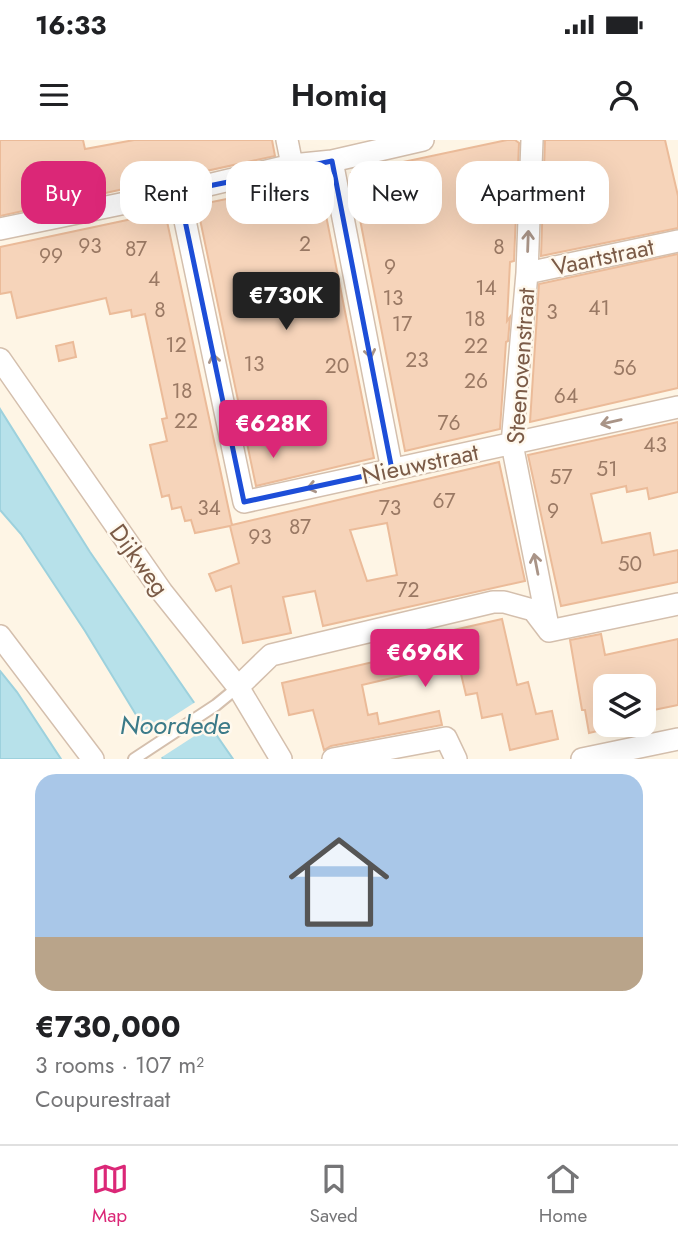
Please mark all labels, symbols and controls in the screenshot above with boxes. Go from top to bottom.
text: 16:33 [35,6,106,44]
text: Homiq [291,72,387,118]
icon: menu [35,76,73,114]
icon: person [605,76,643,114]
chip: Buy [21,161,106,224]
chip: Rent [120,161,212,224]
chip: Filters [226,161,334,224]
chip: New [348,161,442,224]
chip: Apartment [456,161,609,224]
house number: 2 [299,229,311,259]
street label: Vaartstraat [549,229,657,284]
one-way arrow [522,230,535,253]
house number: 93 [78,231,102,261]
house number: 8 [493,232,505,262]
house number: 87 [125,234,147,264]
house number: 99 [39,241,63,271]
house number: 9 [384,252,396,282]
house number: 4 [148,264,160,294]
pin: €730K [237,272,335,332]
house number: 14 [475,273,497,303]
text: €730K [249,278,323,312]
house number: 13 [383,283,403,313]
street label: Steenovenstraat [498,286,543,445]
house number: 41 [588,293,610,323]
house number: 8 [154,295,166,325]
house number: 3 [546,297,558,327]
house number: 18 [465,304,485,334]
house number: 17 [392,309,412,339]
house number: 12 [165,330,187,360]
house number: 22 [464,331,488,361]
one-way arrow [362,336,376,359]
house number: 23 [405,345,429,375]
house number: 13 [244,349,264,379]
house number: 20 [325,351,349,381]
one-way arrow [207,353,221,376]
house number: 56 [613,353,637,383]
house number: 26 [464,366,488,396]
house number: 18 [172,376,192,406]
house number: 64 [554,381,578,411]
pin: €628K [224,400,322,460]
house number: 22 [174,406,198,436]
text: €628K [235,406,311,440]
house number: 76 [437,408,461,438]
one-way arrow [600,416,623,430]
house number: 43 [643,430,667,460]
street label: Nieuwstraat [358,434,482,493]
house number: 51 [596,454,618,484]
house number: 57 [550,462,572,492]
one-way arrow [306,480,329,493]
house number: 67 [432,486,456,516]
house number: 34 [197,493,221,523]
house number: 73 [379,493,401,523]
house number: 9 [547,496,559,526]
house number: 87 [289,512,311,542]
street label: Dijkweg [101,516,178,603]
house number: 93 [248,522,272,552]
house number: 50 [618,549,642,579]
one-way arrow [528,553,542,576]
house number: 72 [397,575,419,605]
pin: €696K [376,630,474,689]
text: €696K [386,635,464,669]
map controls [593,674,656,737]
button: layers [593,674,656,737]
water label: Noordede [120,706,230,744]
icon: home [276,819,402,945]
text: €730,000 [35,1005,181,1048]
text: 3 rooms · 107 m² [35,1048,204,1082]
text: Coupurestraat [35,1082,170,1116]
tab: Map [91,1160,129,1229]
tab: Saved [310,1160,358,1229]
tab: Home [539,1160,587,1229]

